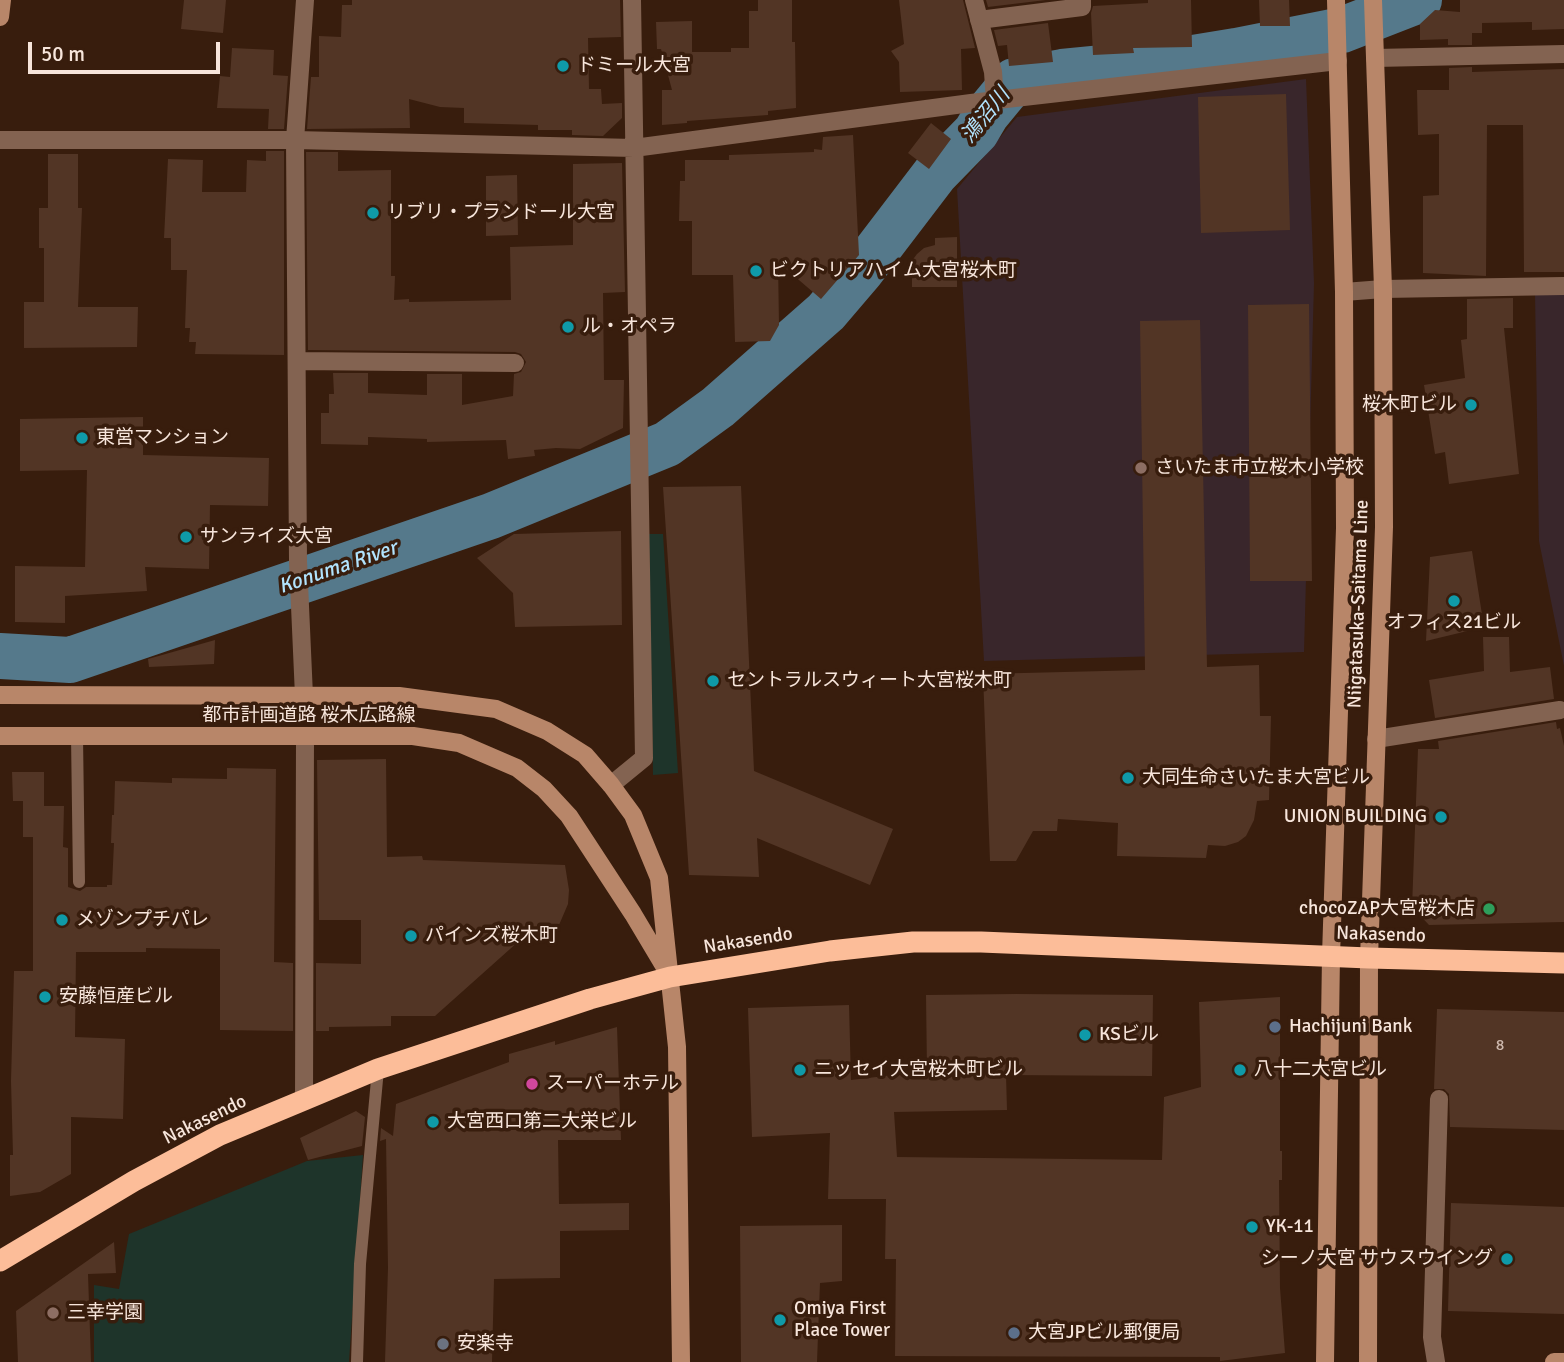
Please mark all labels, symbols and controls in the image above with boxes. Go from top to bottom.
scale bar [32,28,224,72]
text: 50 m [41,41,85,67]
place label: ドミール大宮 [577,55,691,77]
marker: ドミール大宮 [555,58,571,74]
water label: 鴻沼川 [956,84,1016,148]
place label: リブリ・プランドール大宮 [387,202,615,224]
marker: リブリ・プランドール大宮 [365,205,381,221]
place label: ビクトリアハイム大宮桜木町 [770,260,1017,282]
marker: ビクトリアハイム大宮桜木町 [748,263,764,279]
place label: ル・オペラ [582,316,677,338]
marker: ル・オペラ [560,319,576,335]
place label: 桜木町ビル [1362,394,1457,416]
marker: 桜木町ビル [1463,397,1479,413]
place label: 東営マンション [96,427,229,449]
marker: 東営マンション [74,430,90,446]
place label: さいたま市立桜木小学校 [1155,457,1364,479]
marker: さいたま市立桜木小学校 [1133,460,1149,476]
street label: Niigatasuka-Saitama Line [1344,499,1374,709]
place label: サンライズ大宮 [200,526,333,548]
marker: サンライズ大宮 [178,529,194,545]
water label: Konuma River [275,536,401,600]
marker: オフィス21ビル [1446,593,1462,609]
place label: オフィス21ビル [1387,612,1521,634]
place label: セントラルスウィート大宮桜木町 [727,670,1012,692]
marker: セントラルスウィート大宮桜木町 [705,673,721,689]
street label: 都市計画道路 桜木広路線 [202,705,416,727]
place label: 大同生命さいたま大宮ビル [1142,767,1370,789]
marker: 大同生命さいたま大宮ビル [1120,770,1136,786]
place label: UNION BUILDING [1284,806,1427,828]
marker: UNION BUILDING [1433,809,1449,825]
place label: chocoZAP大宮桜木店 [1299,898,1475,920]
marker: chocoZAP大宮桜木店 [1481,901,1497,917]
place label: メゾンプチパレ [76,909,209,931]
marker: メゾンプチパレ [54,912,70,928]
street label: Nakasendo [1336,922,1426,948]
street label: Nakasendo [702,923,794,959]
place label: パインズ桜木町 [425,925,558,947]
marker: パインズ桜木町 [403,928,419,944]
place label: 安藤恒産ビル [59,986,173,1008]
marker: 安藤恒産ビル [37,989,53,1005]
place label: Hachijuni Bank [1289,1016,1412,1038]
marker: Hachijuni Bank [1267,1019,1283,1035]
place label: KSビル [1099,1024,1159,1046]
marker: KSビル [1077,1027,1093,1043]
house number: 8 [1496,1036,1504,1056]
place label: ニッセイ大宮桜木町ビル [814,1059,1023,1081]
place label: 八十二大宮ビル [1254,1059,1387,1081]
marker: ニッセイ大宮桜木町ビル [792,1062,808,1078]
marker: 八十二大宮ビル [1232,1062,1248,1078]
place label: スーパーホテル [546,1073,679,1095]
marker: スーパーホテル [524,1076,540,1092]
street label: Nakasendo [160,1090,250,1150]
place label: 大宮西口第二大栄ビル [447,1111,637,1133]
marker: 大宮西口第二大栄ビル [425,1114,441,1130]
place label: YK-11 [1266,1216,1314,1238]
marker: YK-11 [1244,1219,1260,1235]
place label: シーノ大宮 サウスウイング [1261,1248,1493,1270]
marker: シーノ大宮 サウスウイング [1499,1251,1515,1267]
place label: Omiya First Place Tower [794,1298,890,1342]
place label: 三幸学園 [67,1302,143,1324]
marker: 三幸学園 [45,1305,61,1321]
marker: Omiya First Place Tower [772,1312,788,1328]
place label: 大宮JPビル郵便局 [1028,1322,1180,1344]
marker: 大宮JPビル郵便局 [1006,1325,1022,1341]
place label: 安楽寺 [457,1333,514,1355]
marker: 安楽寺 [435,1336,451,1352]

